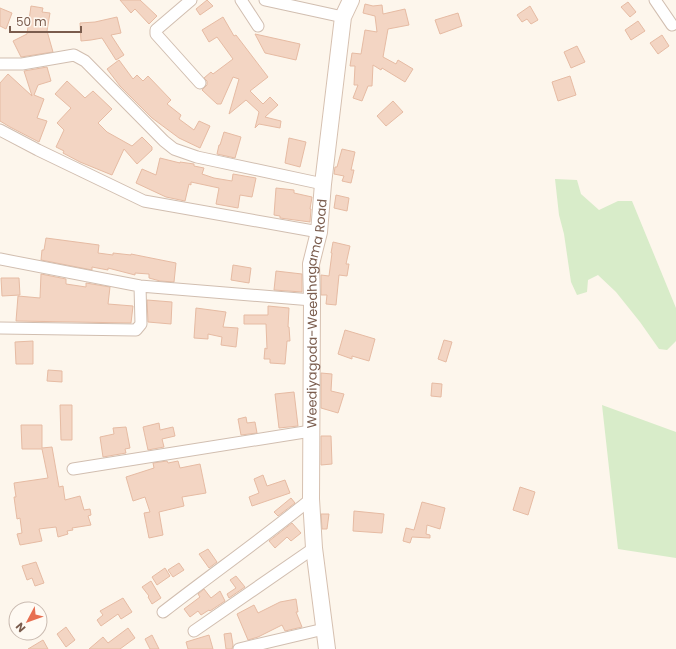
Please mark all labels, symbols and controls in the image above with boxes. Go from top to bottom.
scale bar [10,8,81,34]
text: 50 m [16,13,47,30]
street label: Weediyagoda-Weedhagama Road [301,198,331,428]
north arrow [8,601,48,641]
text: N [12,619,29,636]

